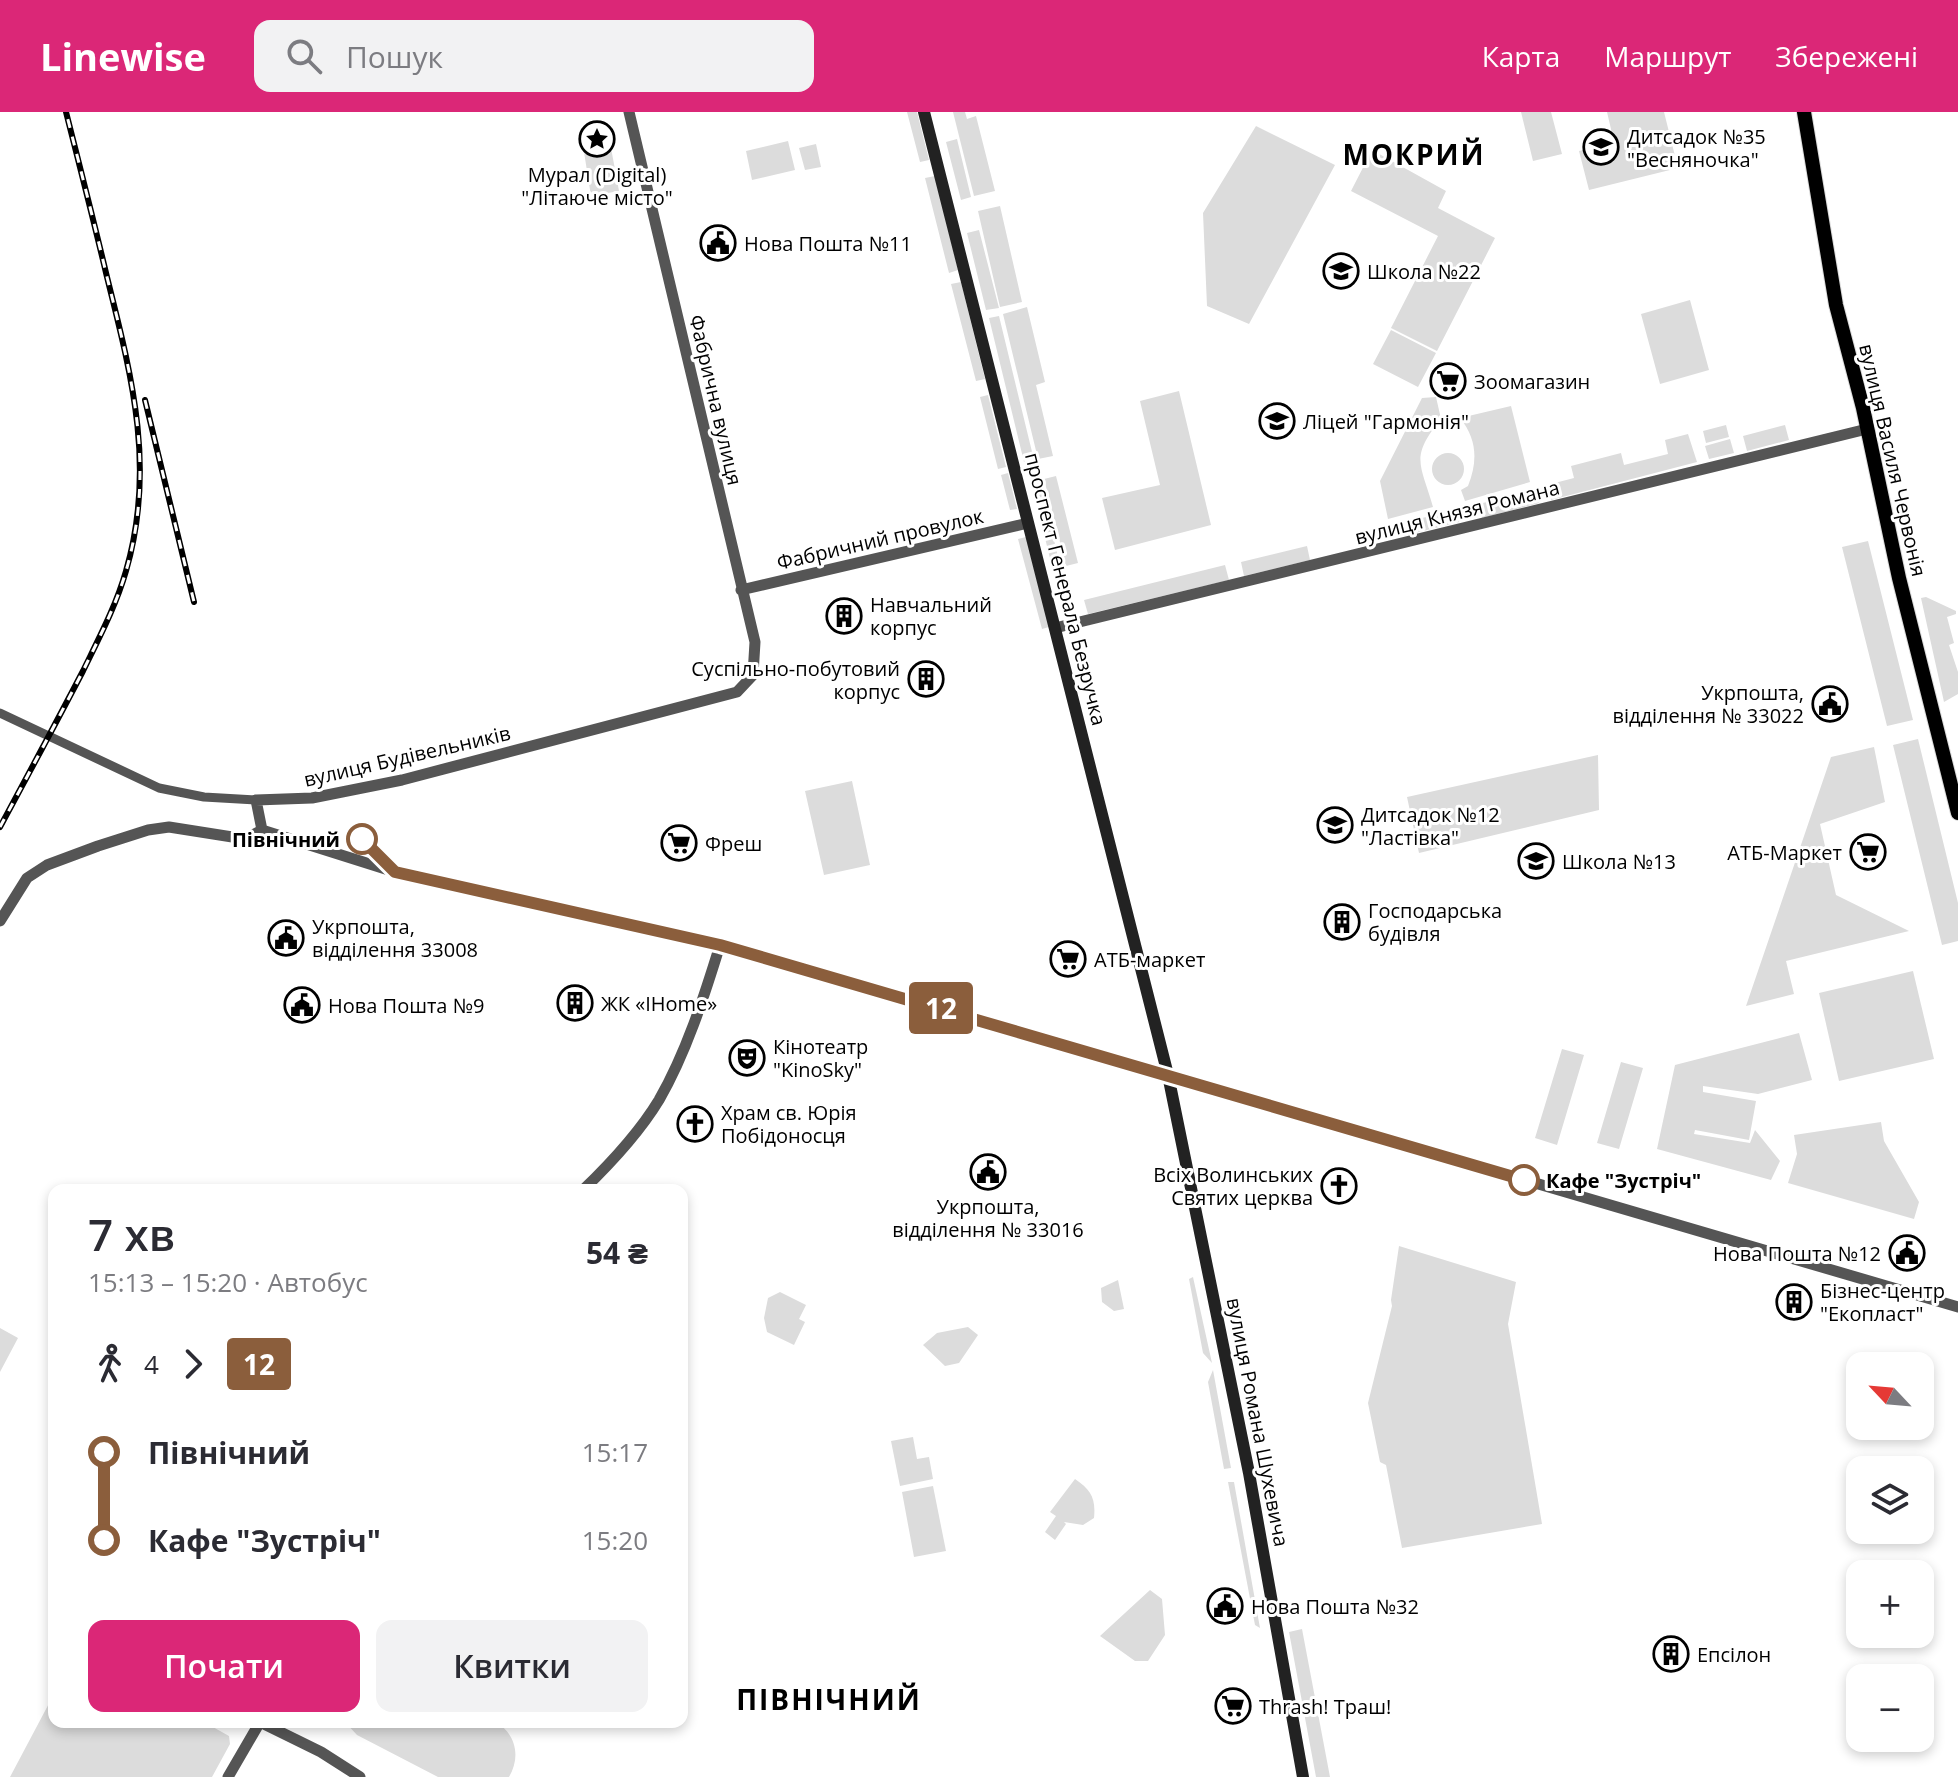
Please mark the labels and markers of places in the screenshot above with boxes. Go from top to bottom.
place icon: Мурал (Digital) "Літаюче місто" [578,120,616,158]
place label: Дитсадок №35 "Весняночка" [1627,123,1766,173]
school or university icon: Дитсадок №35 "Весняночка" [1582,128,1620,166]
place label: Мурал (Digital) "Літаюче місто" [521,161,673,211]
public building icon: Нова Пошта №11 [699,224,737,262]
place label: Нова Пошта №11 [744,230,912,257]
school or university icon: Школа №22 [1322,252,1360,290]
place label: Школа №22 [1367,258,1481,285]
supermarket icon: Зоомагазин [1429,362,1467,400]
place label: Зоомагазин [1474,368,1590,395]
school or university icon: Ліцей "Гармонія" [1258,402,1296,440]
place label: Ліцей "Гармонія" [1303,408,1469,435]
place label: Навчальний корпус [870,591,992,641]
building icon: Навчальний корпус [825,597,863,635]
place label: Суспільно-побутовий корпус [691,655,900,705]
building icon: Суспільно-побутовий корпус [907,660,945,698]
place label: Укрпошта, відділення № 33022 [1612,679,1804,729]
public building icon: Укрпошта, відділення № 33022 [1811,685,1849,723]
place label: Дитсадок №12 "Ластівка" [1361,801,1500,851]
school or university icon: Дитсадок №12 "Ластівка" [1316,806,1354,844]
marker: Північний [347,824,377,854]
supermarket icon: Фреш [660,824,698,862]
place label: Північний [232,826,340,853]
place label: Фреш [705,830,762,857]
supermarket icon: АТБ-Маркет [1849,833,1887,871]
place label: АТБ-Маркет [1727,839,1842,866]
school or university icon: Школа №13 [1517,842,1555,880]
place label: Школа №13 [1562,848,1676,875]
place label: Господарська будівля [1368,897,1502,947]
building icon: Господарська будівля [1323,903,1361,941]
place label: Укрпошта, відділення 33008 [312,913,478,963]
public building icon: Укрпошта, відділення 33008 [267,919,305,957]
supermarket icon: АТБ-маркет [1049,940,1087,978]
place label: АТБ-маркет [1094,946,1205,973]
building icon: ЖК «IHome» [556,984,594,1022]
public building icon: Нова Пошта №9 [283,986,321,1024]
place label: ЖК «IHome» [601,990,717,1017]
place label: Нова Пошта №9 [328,992,484,1019]
place label: Кінотеатр "KinoSky" [773,1033,868,1083]
theatre icon: Кінотеатр "KinoSky" [728,1039,766,1077]
place label: Храм св. Юрія Побідоносця [721,1099,857,1149]
church icon: Храм св. Юрія Побідоносця [676,1105,714,1143]
public building icon: Укрпошта, відділення № 33016 [969,1153,1007,1191]
place label: Всіх Волинських Святих церква [1153,1161,1314,1211]
marker: Кафе "Зустріч" [1509,1165,1539,1195]
church icon: Всіх Волинських Святих церква [1320,1167,1358,1205]
place label: Кафе "Зустріч" [1546,1167,1701,1194]
place label: Укрпошта, відділення № 33016 [892,1193,1084,1243]
public building icon: Нова Пошта №12 [1888,1234,1926,1272]
place label: Нова Пошта №12 [1713,1240,1881,1267]
place label: Бізнес-центр "Екопласт" [1820,1277,1945,1327]
building icon: Бізнес-центр "Екопласт" [1775,1283,1813,1321]
public building icon: Нова Пошта №32 [1206,1587,1244,1625]
place label: Нова Пошта №32 [1251,1593,1419,1620]
building icon: Епсілон [1652,1635,1690,1673]
place label: Епсілон [1697,1641,1771,1668]
supermarket icon: Thrash! Траш! [1214,1687,1252,1725]
place label: Thrash! Траш! [1259,1693,1391,1720]

